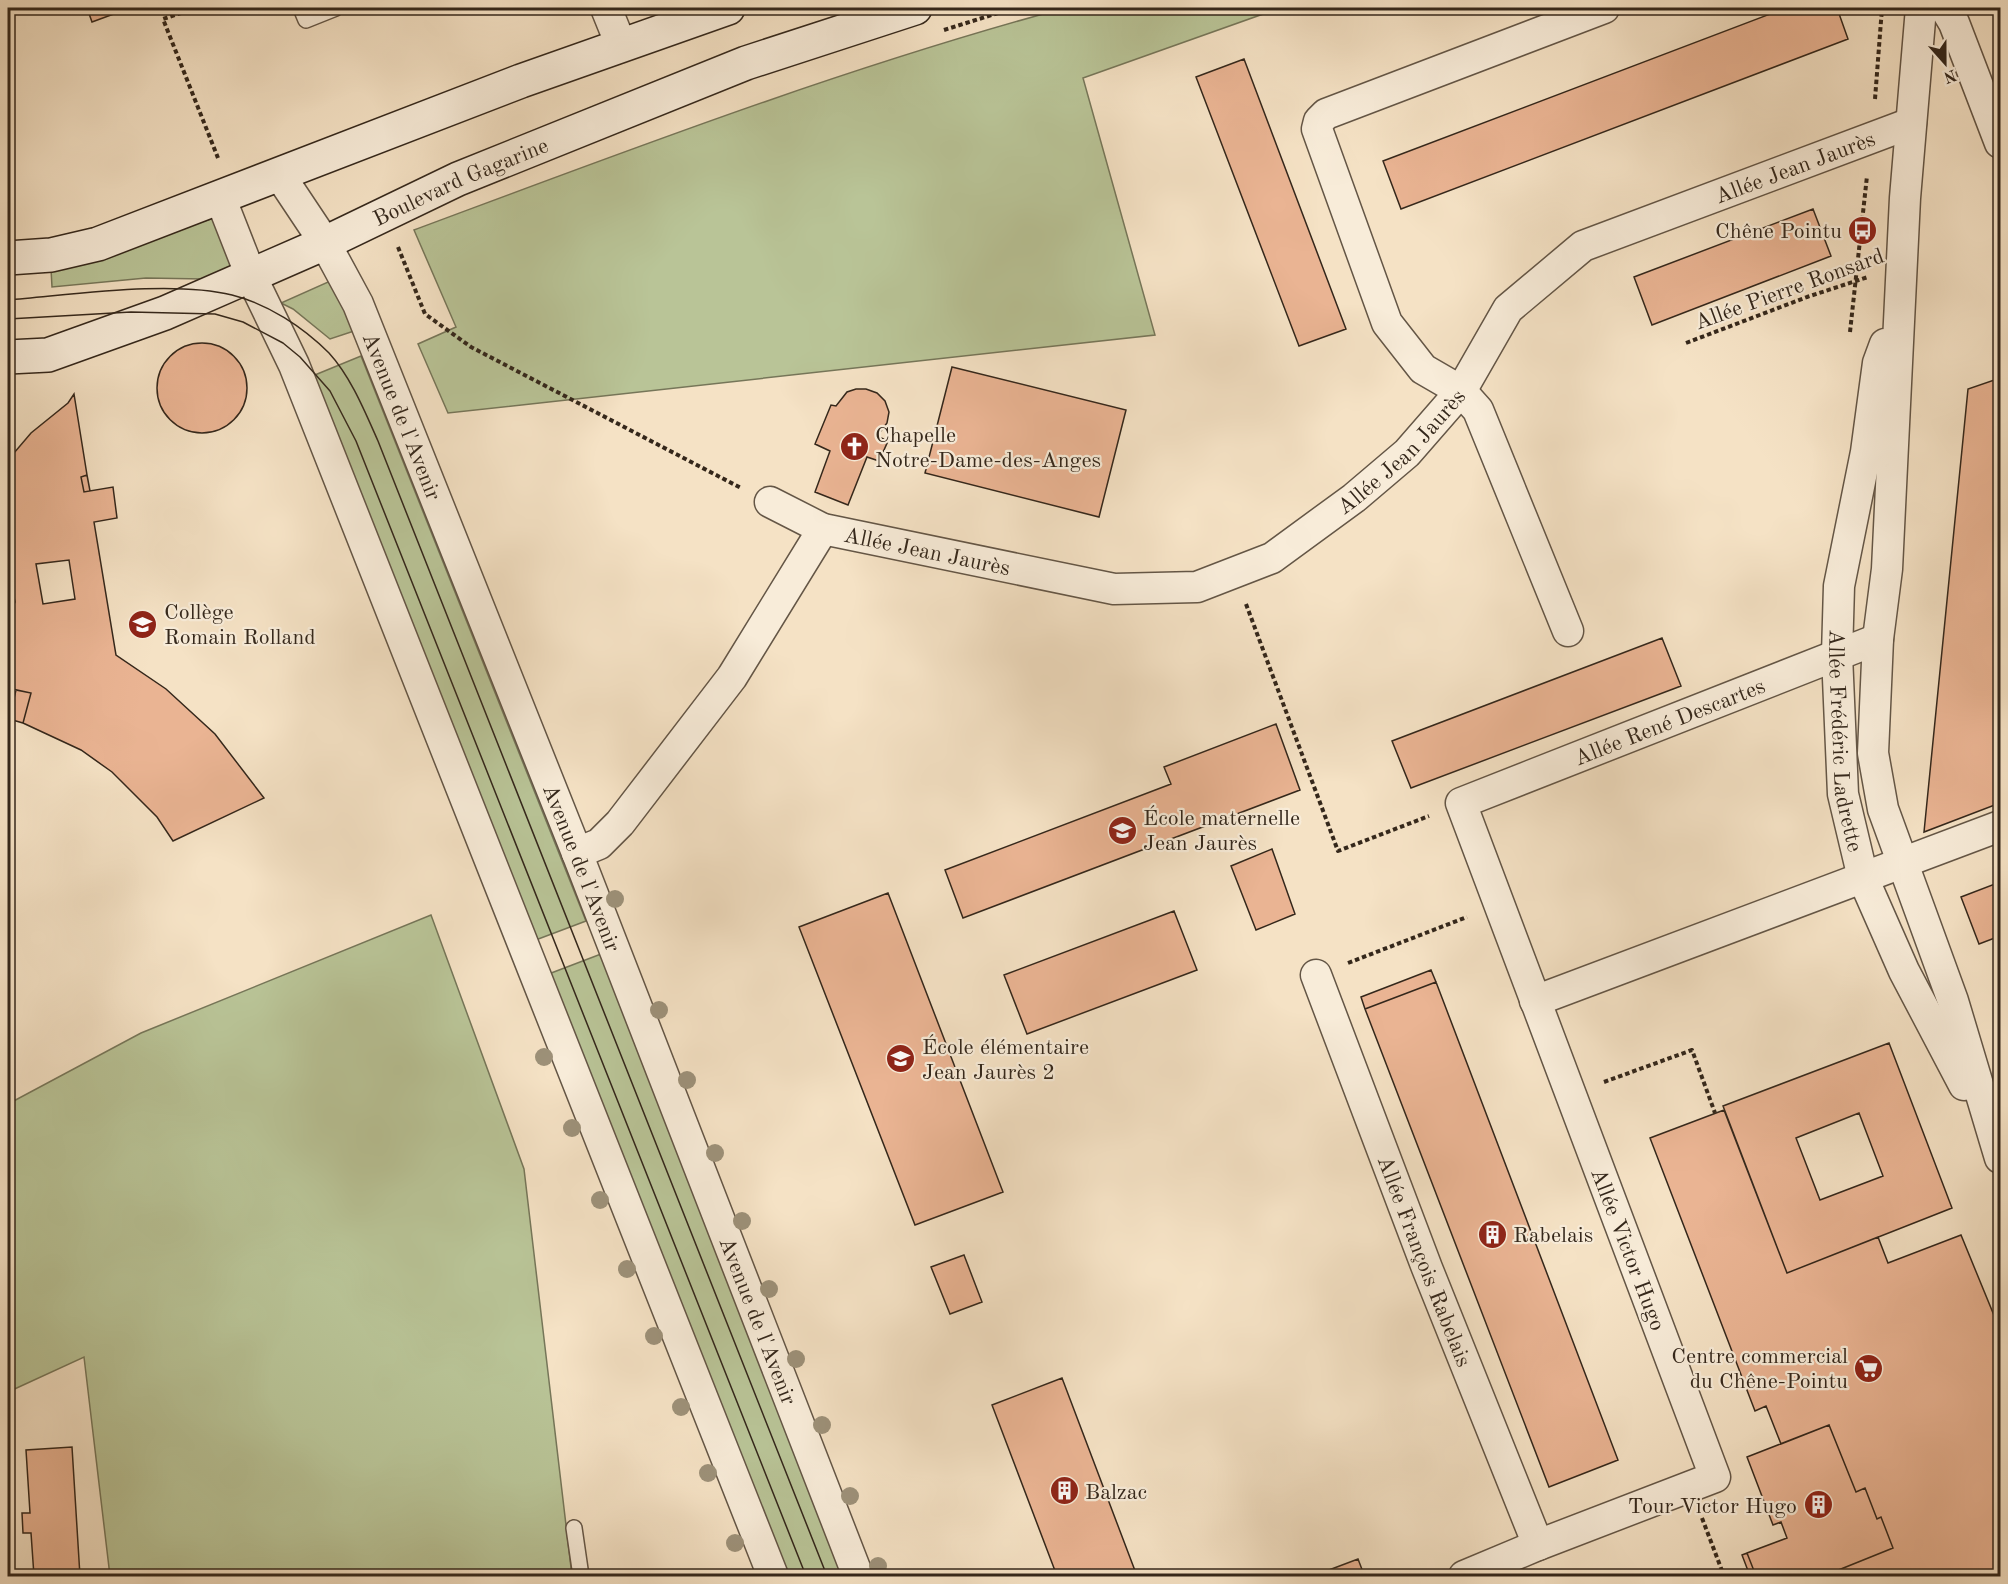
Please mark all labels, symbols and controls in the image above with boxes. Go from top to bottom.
north arrow [1915,33,1975,93]
text: N [1940,65,1958,85]
street label: Allée Jean Jaurès [1712,128,1879,208]
street label: Boulevard Gagarine [370,135,552,231]
bus stop icon: Chêne Pointu [1847,214,1879,246]
place label: Chêne Pointu [1715,221,1842,243]
street label: Allée Pierre Ronsard [1692,245,1887,334]
street label: Avenue de l'Avenir [358,330,444,504]
street label: Allée Jean Jaurès [1334,386,1470,519]
place label: Chapelle Notre-Dame-des-Anges [875,425,1101,472]
church icon: Chapelle Notre-Dame-des-Anges [838,431,870,463]
street label: Allée Jean Jaurès [842,525,1012,580]
place label: Collège Romain Rolland [164,602,316,649]
school or university icon: Collège Romain Rolland [127,608,159,640]
street label: Allée Frédéric Ladrette [1824,629,1865,854]
street label: Allée René Descartes [1572,676,1769,770]
street label: Avenue de l'Avenir [538,781,623,955]
place label: École maternelle Jean Jaurès [1143,805,1300,855]
school or university icon: École maternelle Jean Jaurès [1106,814,1138,846]
place label: École élémentaire Jean Jaurès 2 [922,1034,1089,1084]
school or university icon: École élémentaire Jean Jaurès 2 [885,1043,917,1075]
street label: Allée François Rabelais [1373,1153,1474,1370]
street label: Allée Victor Hugo [1586,1165,1668,1334]
building icon: Rabelais [1476,1218,1508,1250]
place label: Rabelais [1513,1225,1593,1247]
street label: Avenue de l'Avenir [714,1234,799,1408]
place label: Centre commercial du Chêne-Pointu [1671,1346,1848,1393]
supermarket icon: Centre commercial du Chêne-Pointu [1853,1352,1885,1384]
building icon: Balzac [1048,1475,1080,1507]
place label: Balzac [1085,1482,1147,1504]
building icon: Tour Victor Hugo [1802,1489,1834,1521]
place label: Tour Victor Hugo [1628,1496,1797,1518]

